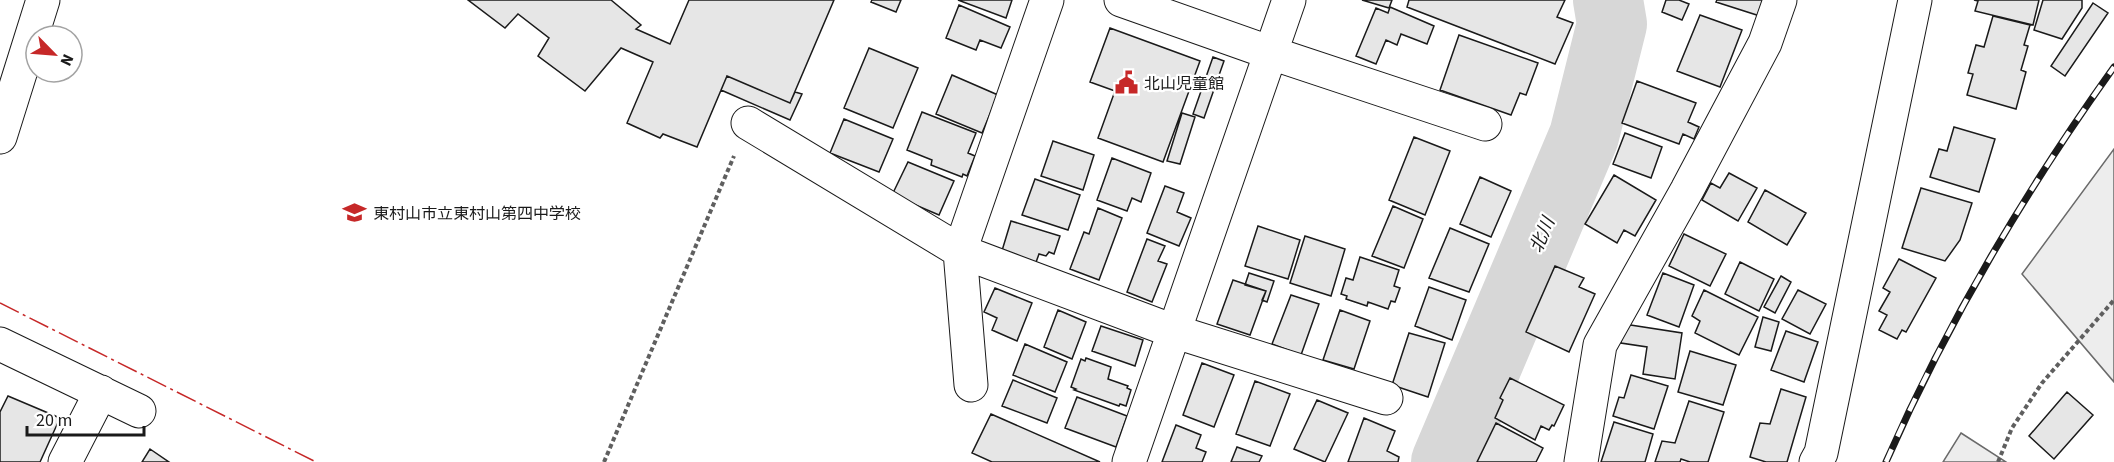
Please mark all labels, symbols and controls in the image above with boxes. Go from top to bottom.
north arrow [24,24,84,84]
text: N [54,50,79,69]
public building icon: 北山児童館 [1113,70,1139,96]
place label: 北山児童館 [1144,73,1224,95]
school or university icon: 東村山市立東村山第四中学校 [342,200,368,226]
place label: 東村山市立東村山第四中学校 [373,203,581,225]
water label: 北川 [1524,212,1562,257]
scale bar [27,399,144,437]
text: 20 m [36,408,72,433]

